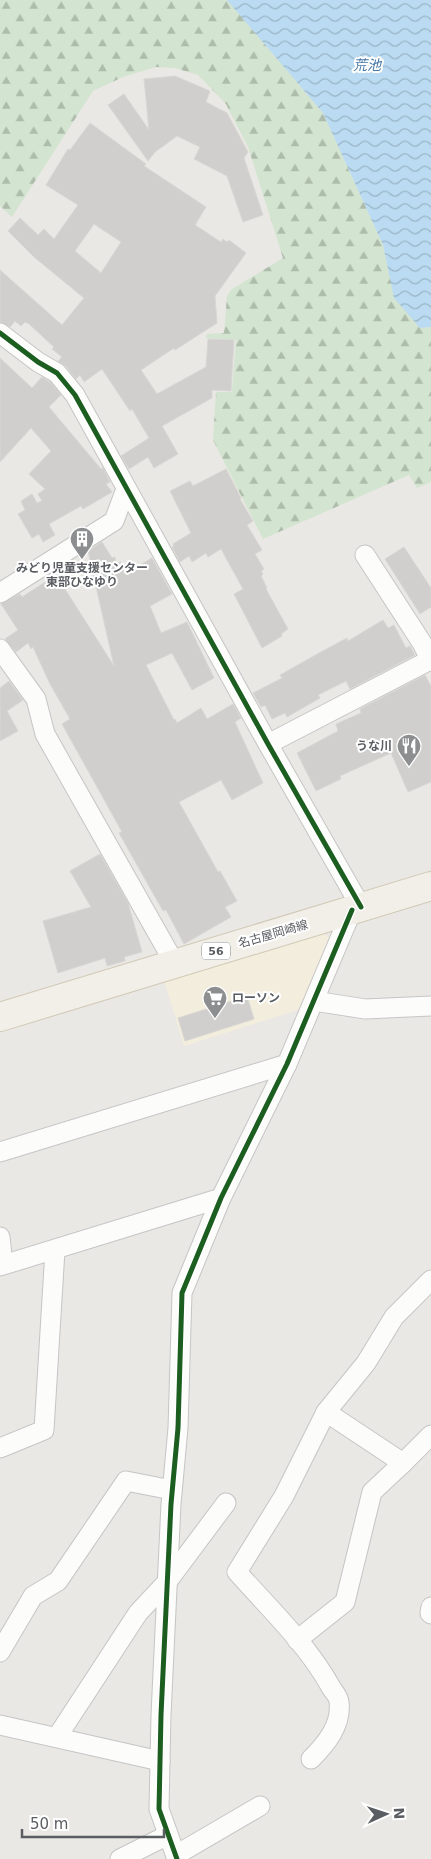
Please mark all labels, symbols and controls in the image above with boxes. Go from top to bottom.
water label: 荒池 [353,57,383,73]
building icon: みどり児童支援センター 東部ひなゆり [69,526,95,560]
place label: みどり児童支援センター 東部ひなゆり [16,561,148,589]
restaurant icon: うな川 [396,733,422,767]
place label: うな川 [356,739,392,753]
street label: 名古屋岡崎線 [236,917,310,951]
road number: 56 [202,942,230,959]
supermarket icon: ローソン [202,985,228,1019]
place label: ローソン [232,991,280,1005]
north arrow [361,1789,411,1839]
scale bar [22,1806,165,1838]
text: N [391,1807,407,1820]
text: 50 m [30,1815,68,1833]

